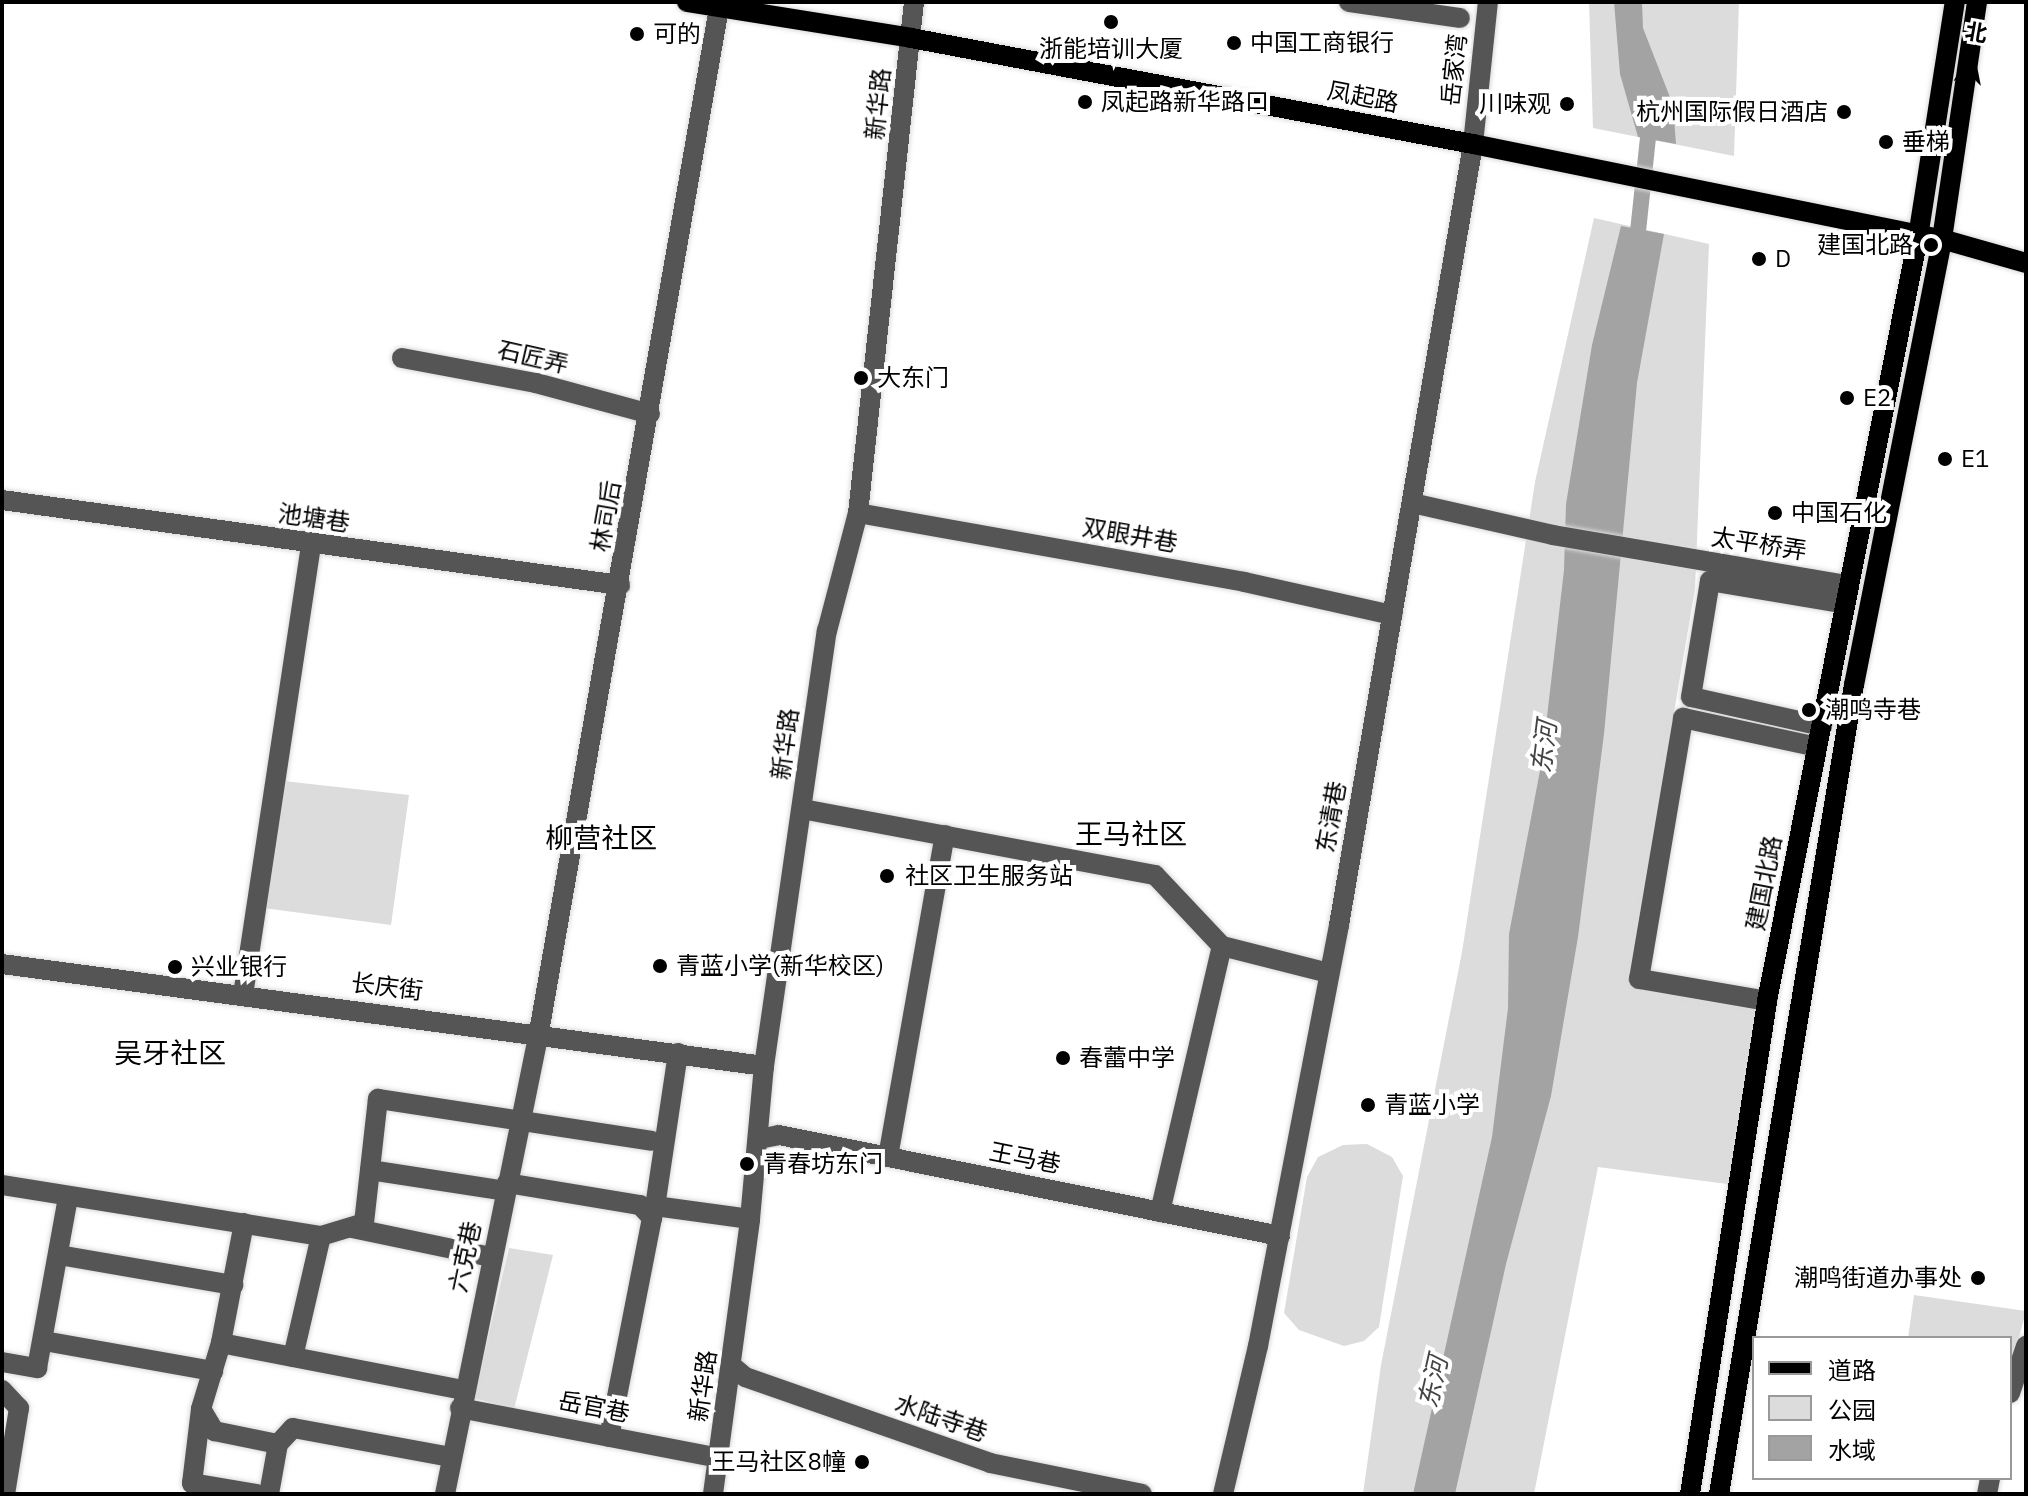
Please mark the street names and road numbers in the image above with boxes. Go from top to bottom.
street label: 岳家湾 [1436,33,1472,107]
street label: 新华路 [860,67,896,141]
street label: 凤起路 [1325,76,1401,118]
street label: 石匠弄 [495,335,571,379]
street label: 林司后 [586,478,626,554]
street label: 池塘巷 [276,499,352,537]
street label: 双眼井巷 [1080,512,1180,558]
street label: 太平桥弄 [1709,522,1809,566]
street label: 新华路 [766,706,804,782]
street label: 东清巷 [1311,779,1351,855]
street label: 建国北路 [1741,833,1787,933]
street label: 长庆街 [350,968,424,1006]
street label: 王马巷 [987,1137,1063,1179]
street label: 六克巷 [443,1219,487,1295]
street label: 新华路 [684,1348,722,1424]
street label: 岳官巷 [556,1386,632,1428]
street label: 水陆寺巷 [891,1389,991,1447]

